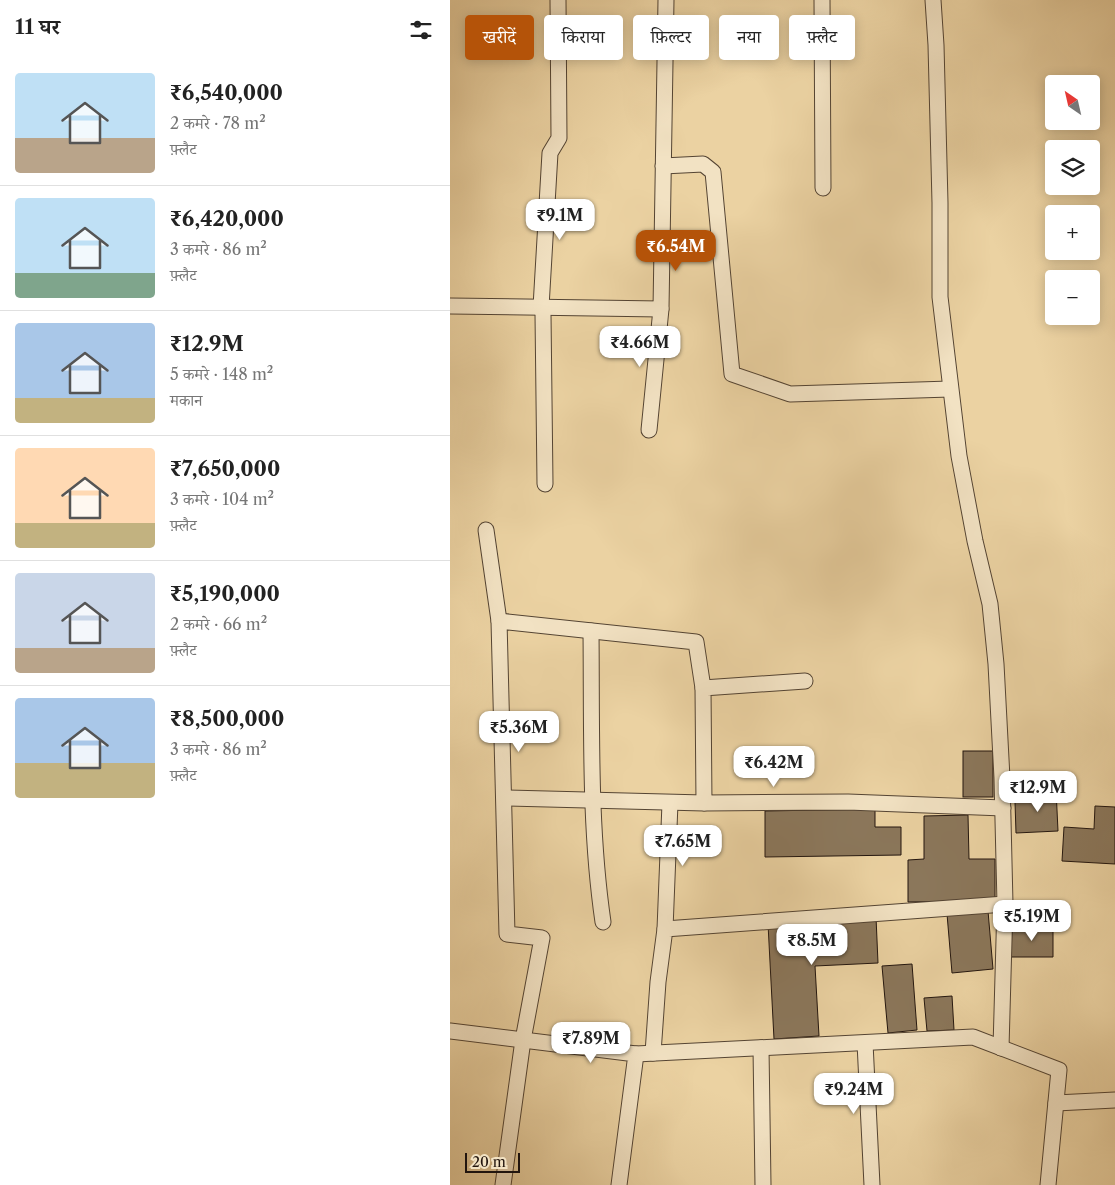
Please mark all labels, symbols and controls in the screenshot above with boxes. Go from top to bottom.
text: 11 घर [15,14,60,39]
chip: खरीदें [465,15,534,60]
chip: किराया [544,15,623,60]
chip: फ़िल्टर [633,15,709,60]
chip: नया [719,15,779,60]
chip: फ़्लैट [789,15,855,60]
icon: filters [407,16,435,44]
north arrow [1045,75,1100,130]
map controls [1045,75,1100,325]
text: ₹6,540,000 [170,80,283,105]
icon: home [55,93,115,153]
text: 2 कमरे · 78 m² [170,113,266,133]
text: फ़्लैट [170,139,197,159]
button: layers [1045,140,1100,195]
pin: ₹9.1M [525,198,595,241]
text: ₹9.1M [537,205,583,225]
button: + [1045,205,1100,260]
text: ₹6,420,000 [170,206,284,231]
icon: home [55,218,115,278]
pin: ₹6.54M [635,230,717,272]
text: ₹6.54M [647,236,705,256]
text: 3 कमरे · 86 m² [170,239,267,259]
text: फ़्लैट [170,265,197,285]
button: − [1045,270,1100,325]
pin: ₹4.66M [599,326,681,368]
text: ₹12.9M [170,331,244,356]
text: ₹4.66M [610,332,670,352]
icon: home [55,343,115,403]
text: 5 कमरे · 148 m² [170,364,273,384]
text: मकान [170,390,202,410]
text: ₹7,650,000 [170,456,280,481]
icon: home [55,468,115,528]
text: 3 कमरे · 104 m² [170,489,274,509]
text: फ़्लैट [170,515,197,535]
text: ₹5,190,000 [170,581,280,606]
icon: home [55,593,115,653]
text: 2 कमरे · 66 m² [170,614,267,634]
text: फ़्लैट [170,640,197,660]
text: ₹8,500,000 [170,706,284,731]
pin: ₹5.36M [478,710,560,753]
text: ₹5.36M [490,717,548,737]
icon: home [55,718,115,778]
text: 3 कमरे · 86 m² [170,739,267,759]
pin: ₹6.42M [733,746,815,788]
text: ₹6.42M [745,752,803,772]
text: फ़्लैट [170,765,197,785]
pin: ₹12.9M [997,770,1079,813]
text: ₹12.9M [1010,777,1066,797]
pin: ₹7.65M [642,824,724,867]
text: ₹7.65M [655,831,711,851]
pin: ₹5.19M [991,900,1073,942]
text: ₹5.19M [1004,906,1060,926]
pin: ₹8.5M [777,924,847,966]
text: ₹8.5M [787,930,837,950]
pin: ₹7.89M [550,1022,632,1064]
text: ₹7.89M [562,1028,620,1048]
pin: ₹9.24M [813,1072,895,1115]
text: ₹9.24M [825,1079,883,1099]
scale bar [465,1150,520,1173]
text: 20 m [472,1153,506,1171]

